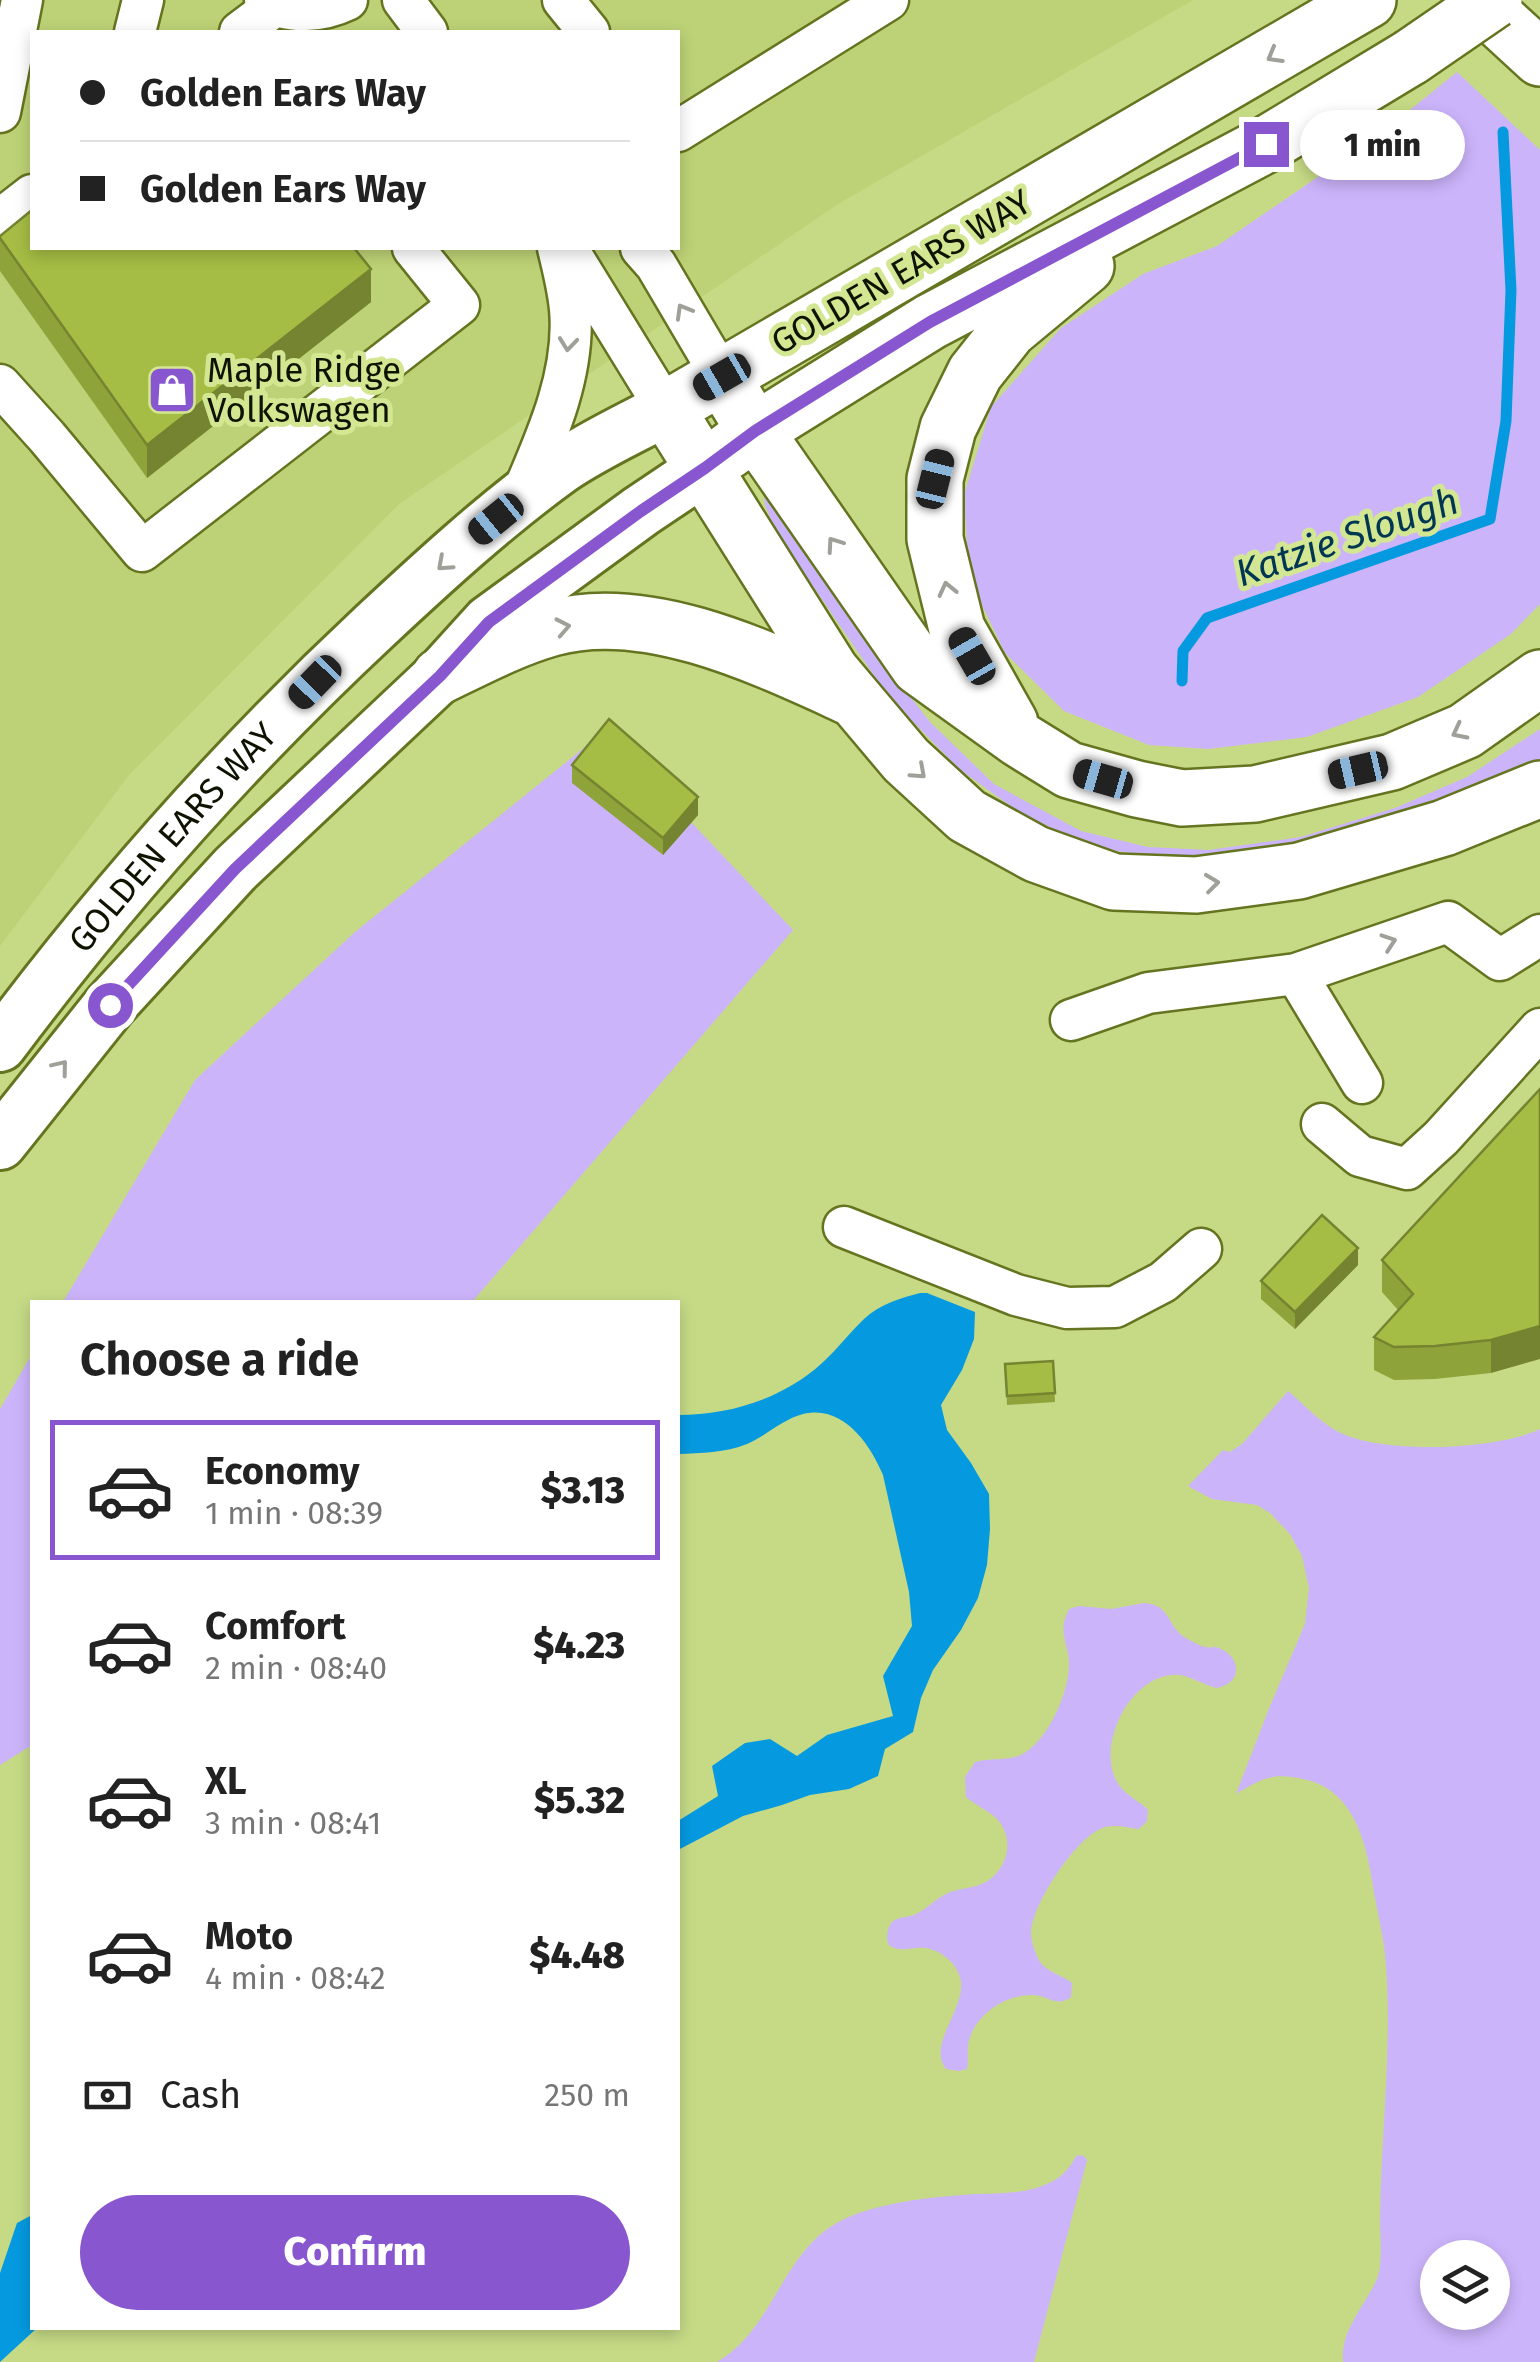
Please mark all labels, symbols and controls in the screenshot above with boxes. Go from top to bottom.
one-way arrow [1267,44,1285,63]
text: Golden Ears Way [140,70,426,116]
callout: 1 min [1301,109,1466,179]
route end [1244,122,1289,167]
text: 1 min [1344,126,1421,164]
text: Golden Ears Way [140,166,426,212]
street label: GOLDEN EARS WAY [764,180,1039,363]
one-way arrow [676,304,695,322]
one-way arrow [558,336,580,352]
place label: Maple Ridge Volkswagen [207,349,401,431]
car [689,349,755,405]
shop icon: Maple Ridge Volkswagen [146,364,198,416]
car [913,446,957,512]
water label: Katzie Slough [1230,477,1464,597]
car [463,488,529,550]
one-way arrow [828,537,846,556]
one-way arrow [437,552,456,570]
one-way arrow [937,581,958,598]
one-way arrow [554,618,571,639]
car [944,623,1000,689]
car [283,650,347,714]
street label: GOLDEN EARS WAY [60,713,286,961]
one-way arrow [1452,720,1470,739]
car [1325,749,1391,791]
car [1070,756,1136,802]
one-way arrow [907,761,926,779]
one-way arrow [1205,873,1221,894]
one-way arrow [1379,933,1396,954]
route start [88,983,133,1028]
one-way arrow [49,1060,67,1078]
text: Choose a ride [80,1333,359,1387]
icon: car [85,1445,175,1535]
text: Economy [205,1448,360,1494]
text: $3.13 [541,1467,625,1513]
text: 1 min · 08:39 [205,1494,383,1532]
icon: car [85,1600,175,1690]
text: Comfort [205,1603,346,1649]
text: $4.23 [533,1622,625,1668]
text: 2 min · 08:40 [205,1649,387,1687]
icon: car [85,1755,175,1845]
text: XL [205,1758,247,1804]
text: $5.32 [534,1777,625,1823]
text: 3 min · 08:41 [205,1804,381,1842]
icon: car [85,1910,175,2000]
text: Moto [205,1913,293,1959]
text: $4.48 [529,1932,625,1978]
text: 4 min · 08:42 [205,1959,386,1997]
icon: cash [80,2068,135,2123]
text: Cash [160,2072,241,2118]
text: 250 m [544,2076,630,2114]
button: Confirm [80,2195,630,2310]
map controls [1420,2240,1510,2330]
button: layers [1420,2240,1510,2330]

